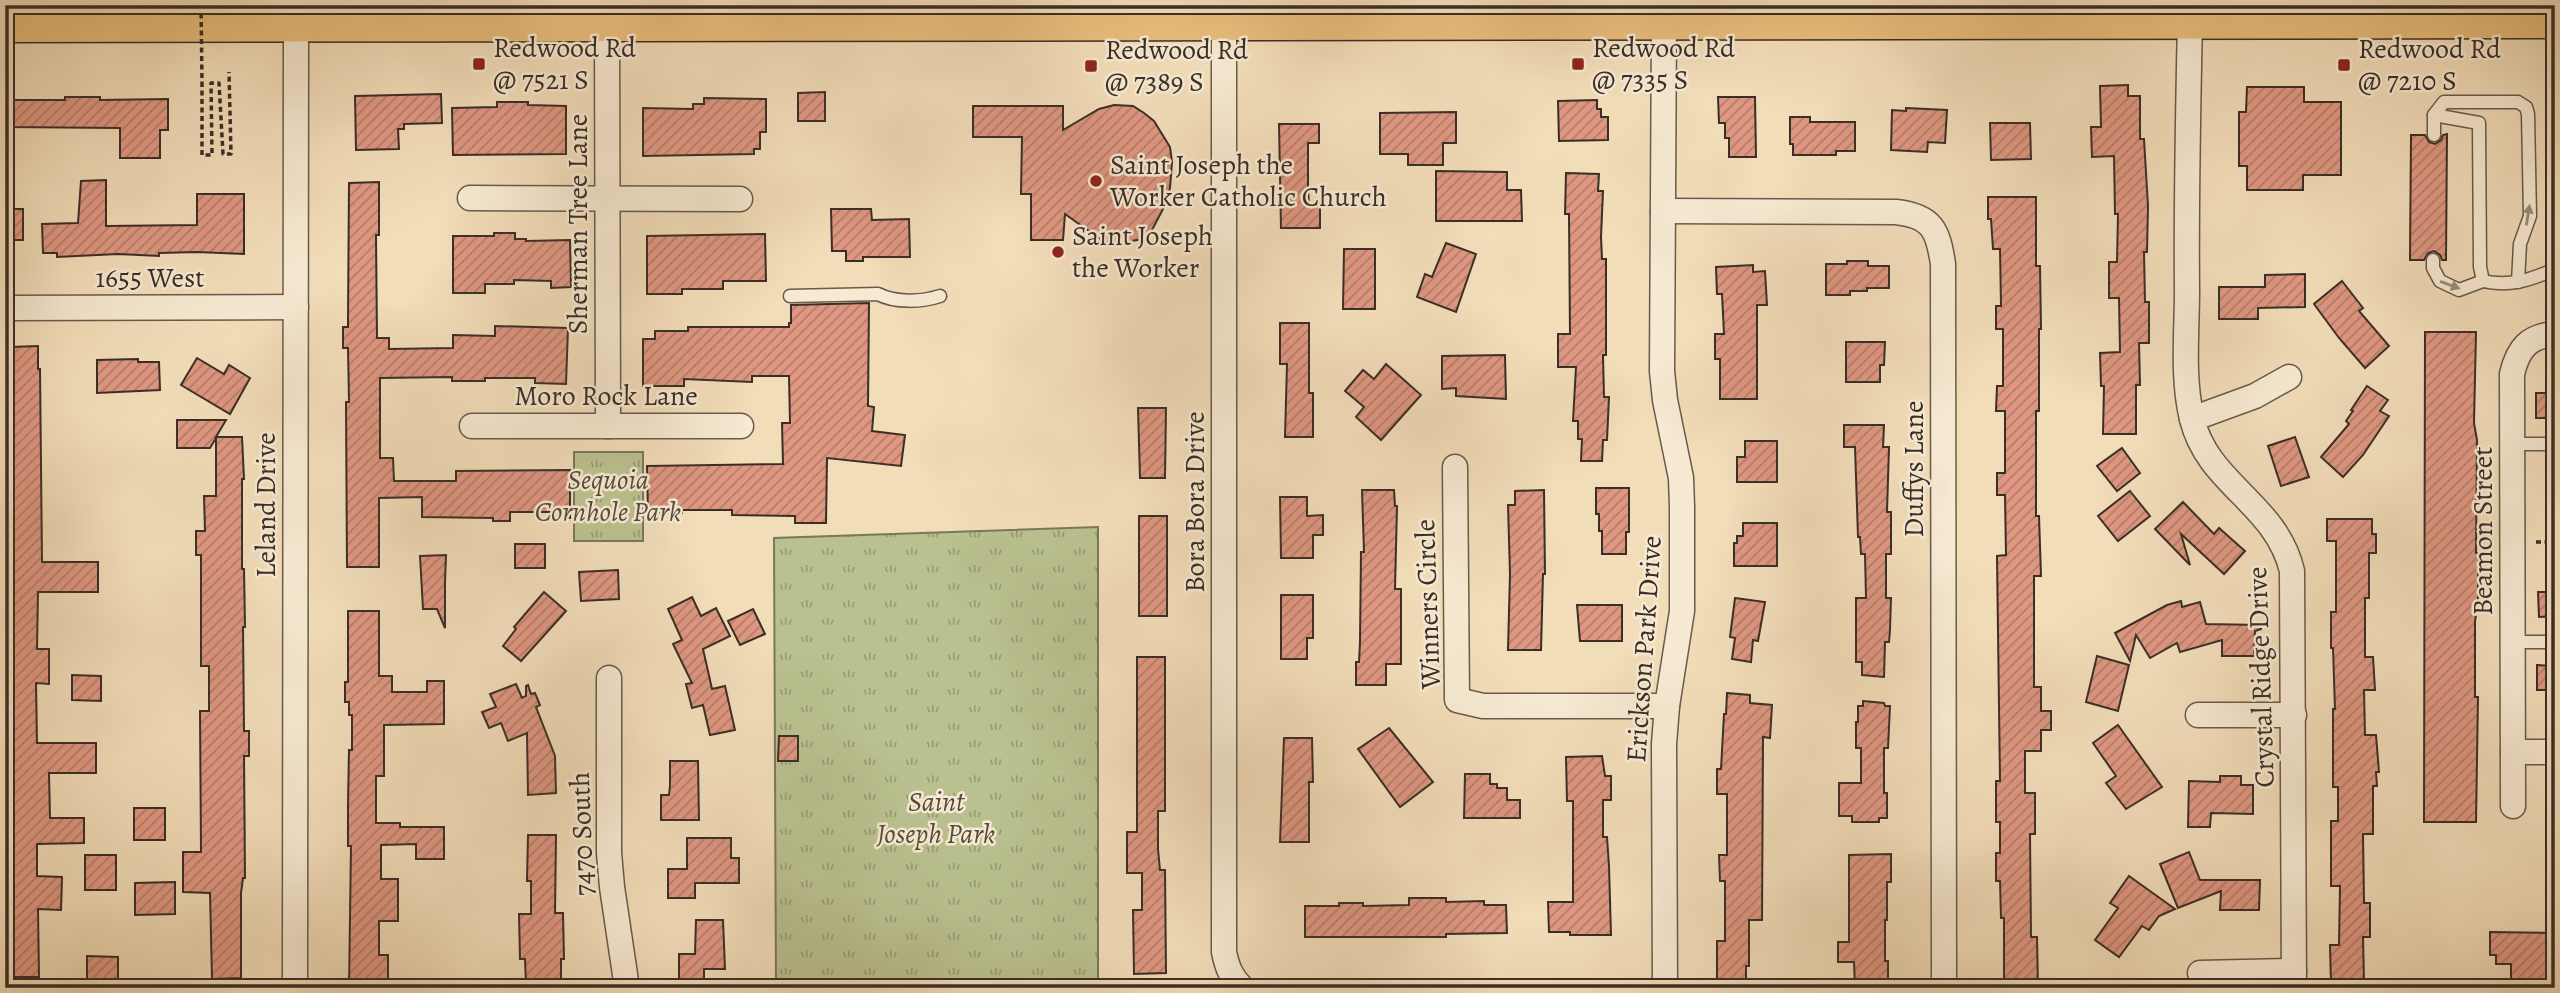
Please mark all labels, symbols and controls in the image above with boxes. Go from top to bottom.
place label: Redwood Rd @ 7521 S [493,29,637,99]
place label: Redwood Rd @ 7335 S [1592,29,1736,99]
place label: Redwood Rd @ 7210 S [2358,30,2502,100]
place label: Redwood Rd @ 7389 S [1105,31,1249,101]
marker: Redwood Rd @ 7521 S [471,56,487,72]
marker: Redwood Rd @ 7335 S [1570,56,1586,72]
marker: Redwood Rd @ 7210 S [2336,57,2352,73]
marker: Redwood Rd @ 7389 S [1083,58,1099,74]
street label: Sherman Tree Lane [559,114,597,334]
place label: Saint Joseph the Worker Catholic Church [1109,146,1387,216]
marker: Saint Joseph the Worker Catholic Church [1088,173,1104,189]
one-way arrow [2522,204,2533,226]
place label: Saint Joseph the Worker [1072,217,1213,287]
marker: Saint Joseph the Worker [1050,244,1066,260]
street label: 1655 West [95,259,205,297]
one-way arrow [2440,280,2461,291]
street label: Moro Rock Lane [514,377,698,415]
street label: Duffys Lane [1895,401,1933,537]
street label: Bora Bora Drive [1176,411,1214,593]
street label: Leland Drive [247,432,285,578]
street label: Beamon Street [2464,446,2502,616]
park label: Sequoia Cornhole Park [535,461,681,531]
street label: Winners Circle [1406,518,1450,691]
street label: Erickson Park Drive [1617,534,1671,764]
street label: Crystal Ridge Drive [2238,566,2284,788]
street label: 7470 South [561,771,603,897]
park label: Saint Joseph Park [876,783,995,853]

